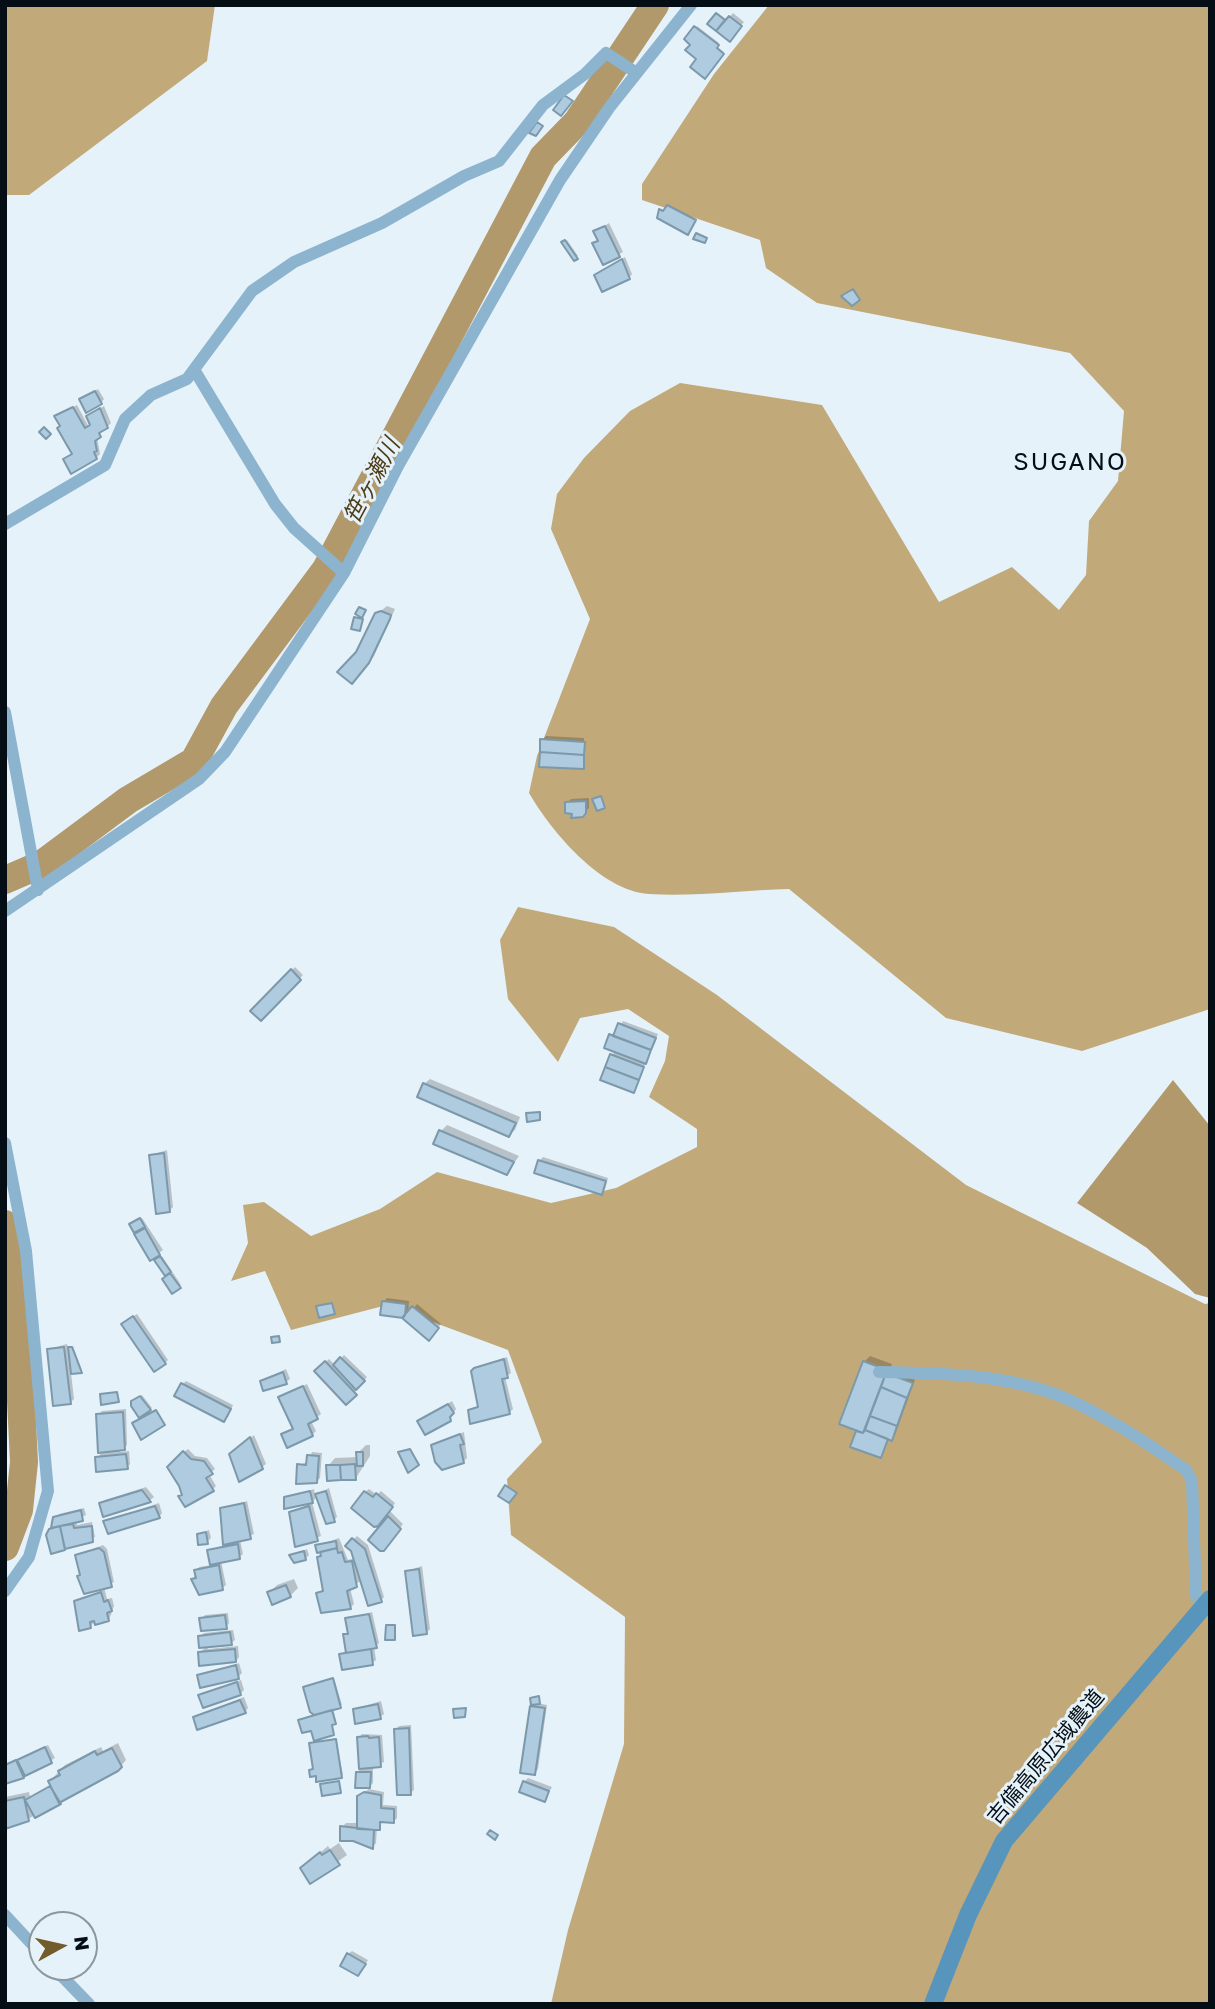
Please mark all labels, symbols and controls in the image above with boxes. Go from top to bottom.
water label: 笹ヶ瀬川 [338,434,406,528]
district label: SUGANO [1014,448,1126,476]
street label: 吉備高原広域農道 [982,1685,1110,1829]
north arrow [28,1911,98,1981]
text: N [70,1935,95,1952]

